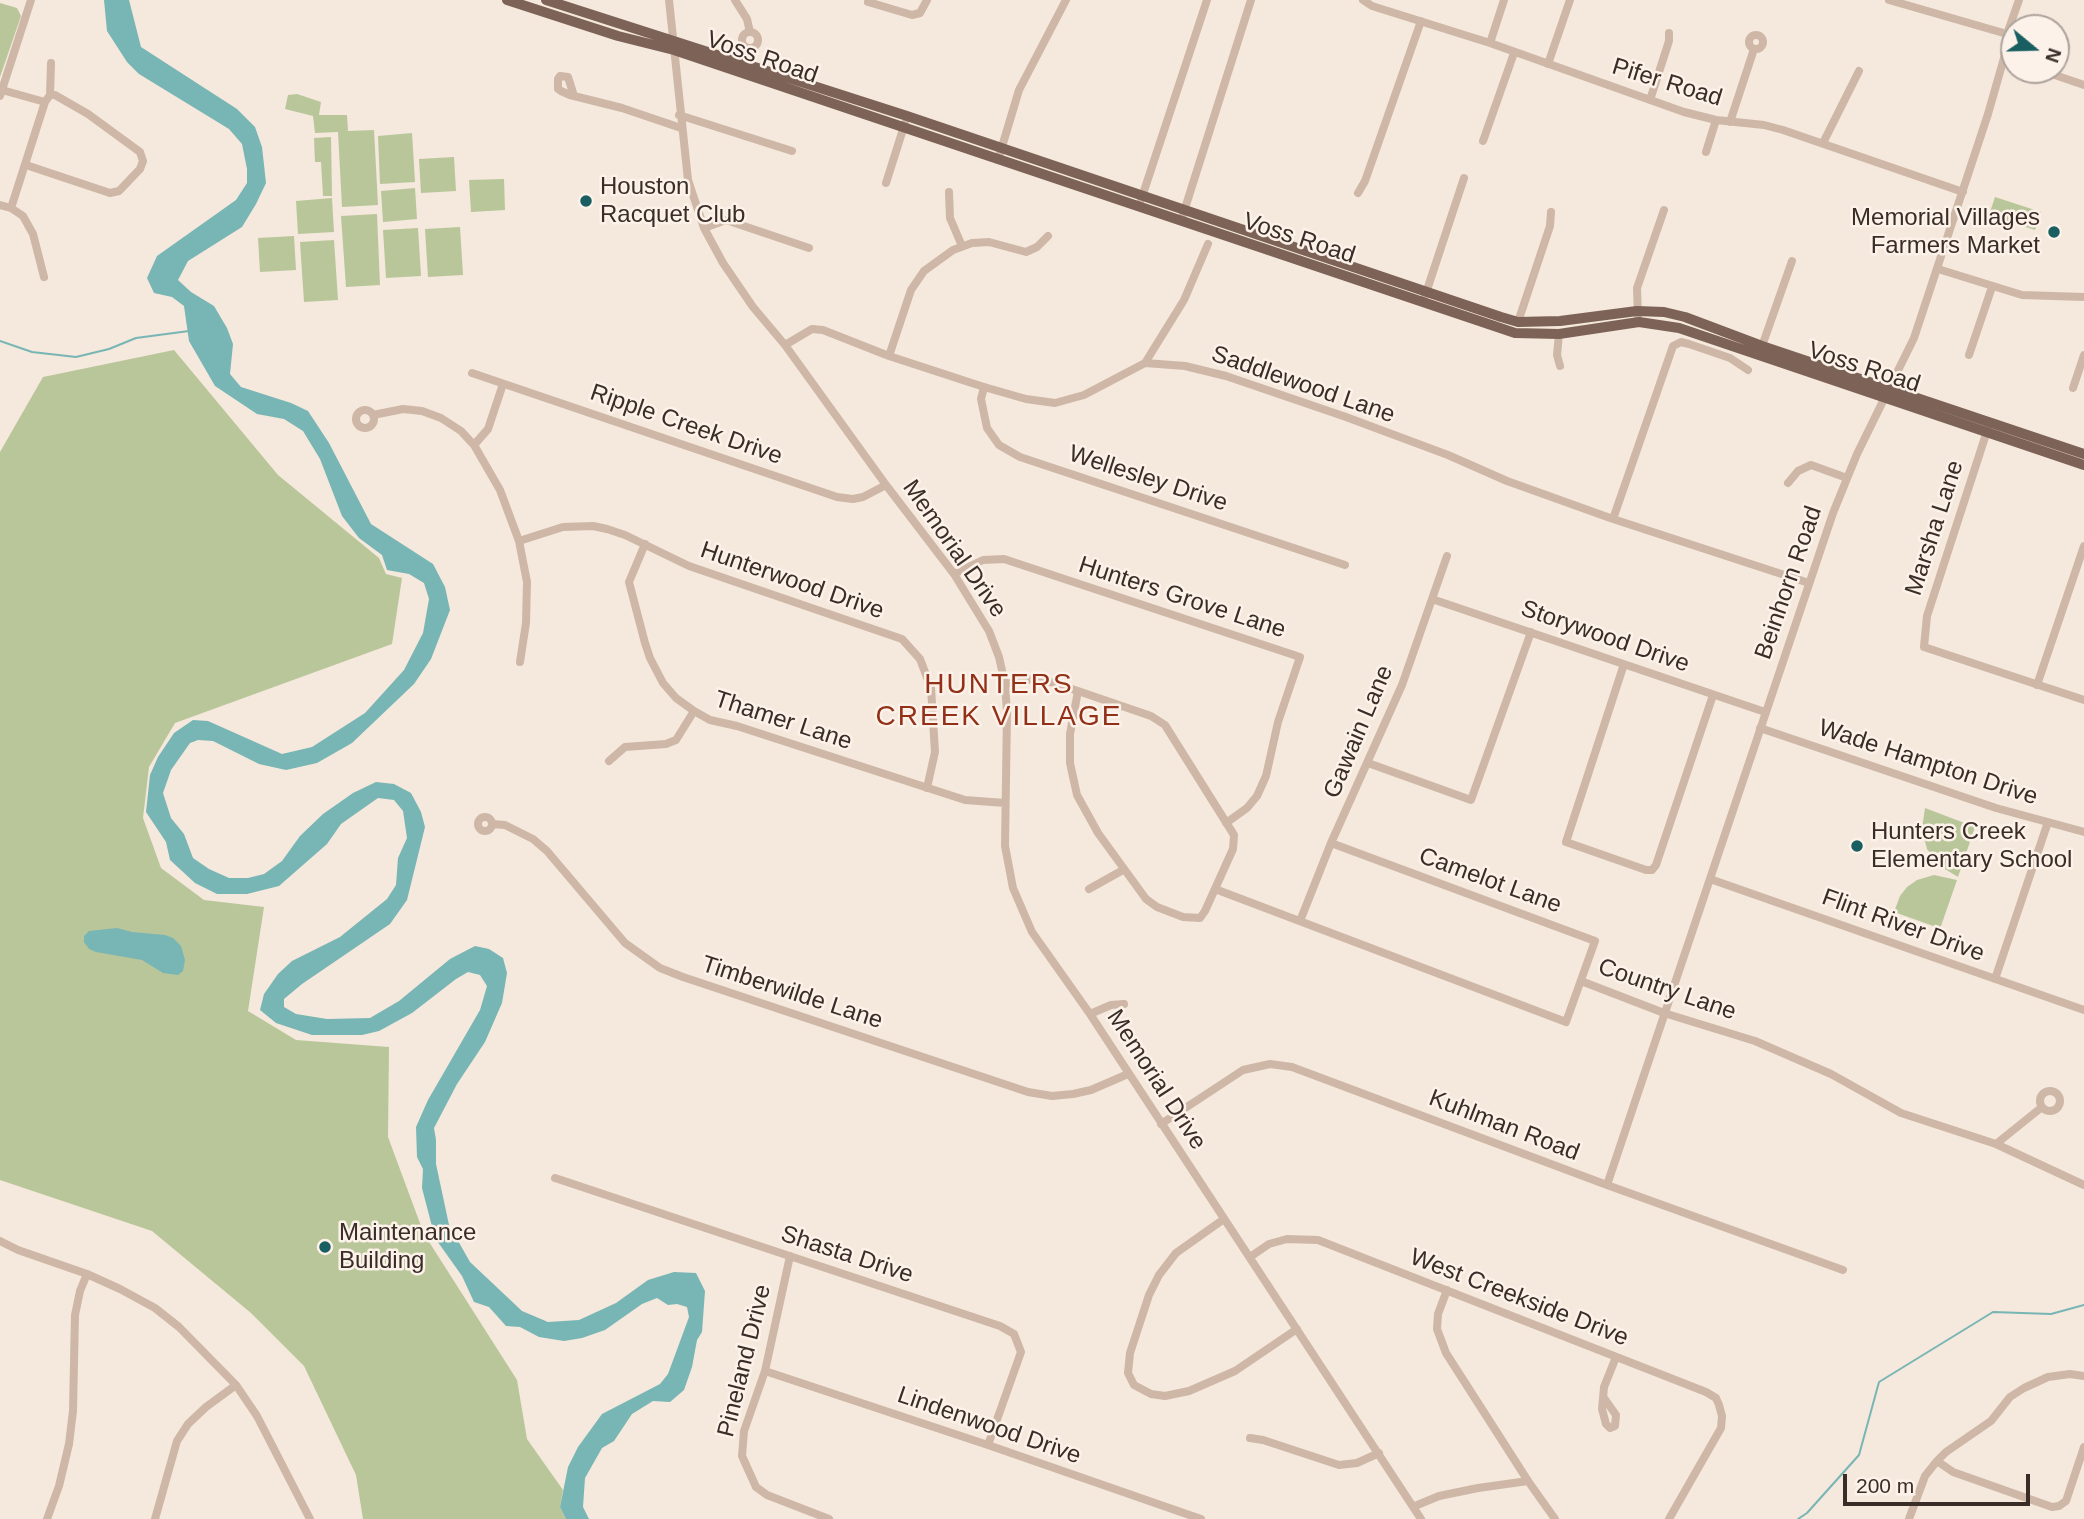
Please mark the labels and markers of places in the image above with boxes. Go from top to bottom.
place label: Houston Racquet Club [600,173,745,229]
marker: Houston Racquet Club [578,193,594,209]
place label: Memorial Villages Farmers Market [1851,204,2040,260]
marker: Memorial Villages Farmers Market [2046,224,2062,240]
place label: Hunters Creek Elementary School [1871,818,2072,874]
marker: Hunters Creek Elementary School [1849,838,1865,854]
place label: Maintenance Building [339,1219,476,1275]
marker: Maintenance Building [317,1239,333,1255]

